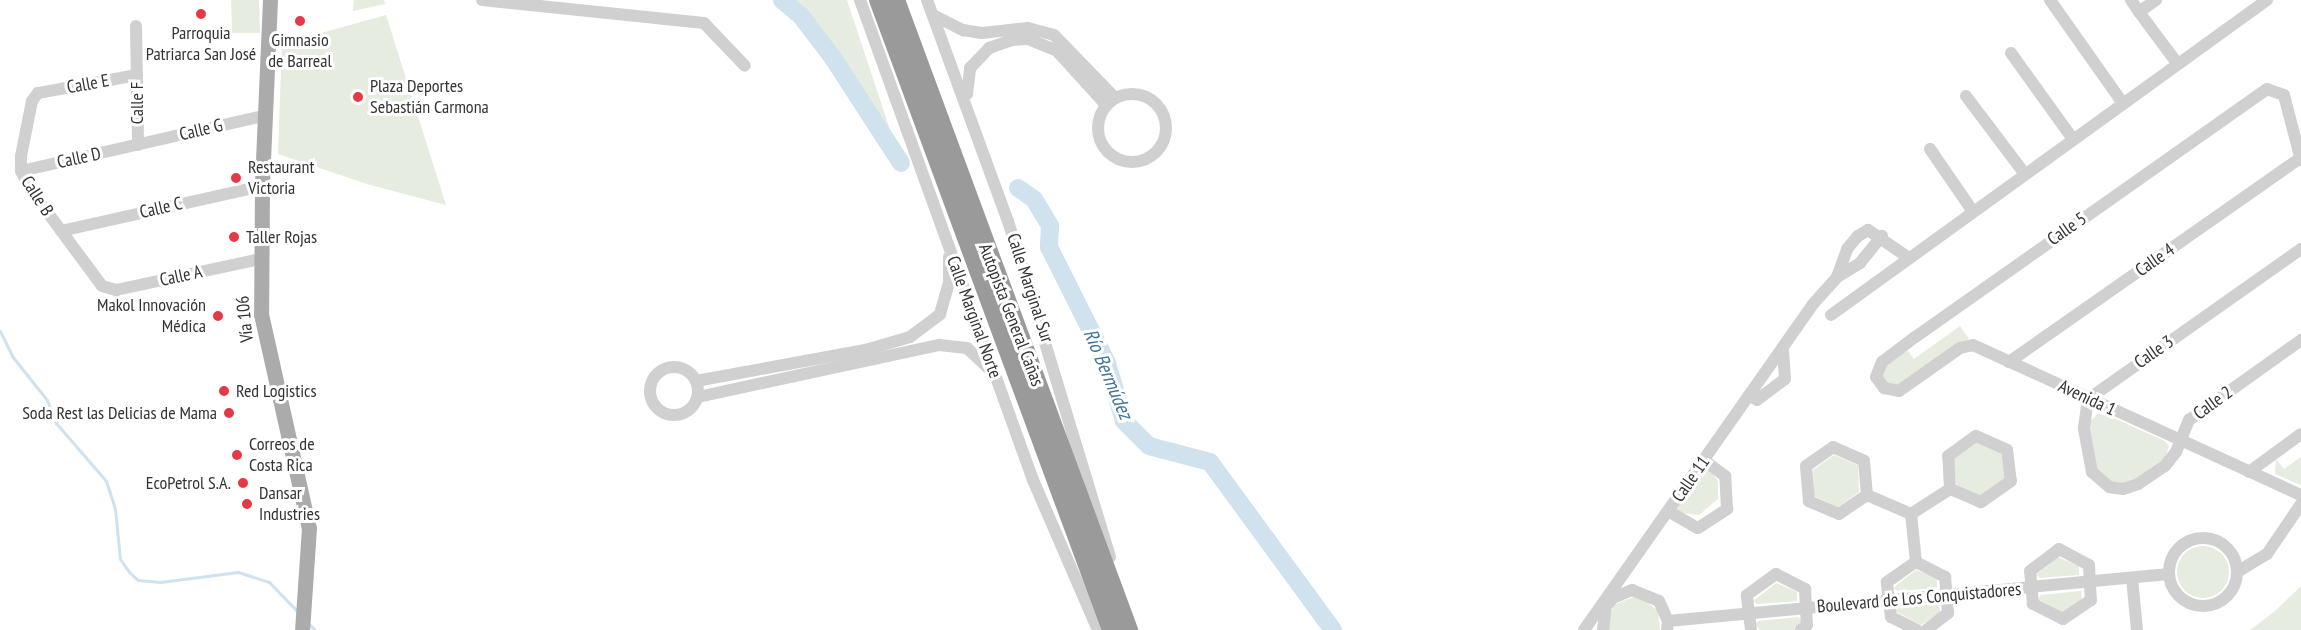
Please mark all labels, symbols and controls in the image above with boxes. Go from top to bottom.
marker: Parroquia Patriarca San José [194,7,208,21]
marker: Gimnasio de Barreal [293,14,307,28]
place label: Parroquia Patriarca San José [146,23,256,66]
place label: Gimnasio de Barreal [268,30,332,72]
street label: Calle E [65,70,111,98]
place label: Plaza Deportes Sebastián Carmona [370,76,489,118]
street label: Calle F [126,82,148,124]
marker: Plaza Deportes Sebastián Carmona [351,90,365,104]
street label: Calle G [177,115,225,145]
street label: Calle D [55,143,103,173]
place label: Restaurant Victoria [248,157,314,200]
marker: Restaurant Victoria [229,171,243,185]
street label: Calle B [16,172,58,220]
street label: Calle C [138,193,184,223]
street label: Calle 5 [2043,208,2091,250]
place label: Taller Rojas [246,226,317,248]
marker: Taller Rojas [227,230,241,244]
street label: Calle Marginal Sur [1002,231,1058,345]
street label: Calle 4 [2131,239,2179,281]
street label: Autopista General Cañas [974,241,1048,389]
street label: Calle Marginal Norte [942,253,1006,381]
street label: Calle A [158,261,204,291]
place label: Makol Innovación Médica [97,295,206,338]
street label: Vía 106 [232,295,258,343]
marker: Makol Innovación Médica [211,309,225,323]
water label: Río Bermúdez [1078,325,1138,423]
street label: Calle 3 [2130,331,2178,373]
street label: Avenida 1 [2055,375,2119,421]
place label: Red Logistics [236,380,317,402]
street label: Calle 2 [2189,382,2237,424]
marker: Red Logistics [217,384,231,398]
place label: Soda Rest las Delicias de Mama [22,402,217,424]
marker: Soda Rest las Delicias de Mama [222,406,236,420]
place label: Correos de Costa Rica [249,434,315,476]
marker: Correos de Costa Rica [230,448,244,462]
street label: Calle 11 [1668,452,1714,506]
place label: EcoPetrol S.A. [146,472,231,494]
marker: EcoPetrol S.A. [236,476,250,490]
place label: Dansar Industries [259,483,320,526]
marker: Dansar Industries [240,497,254,511]
street label: Boulevard de Los Conquistadores [1816,578,2022,618]

